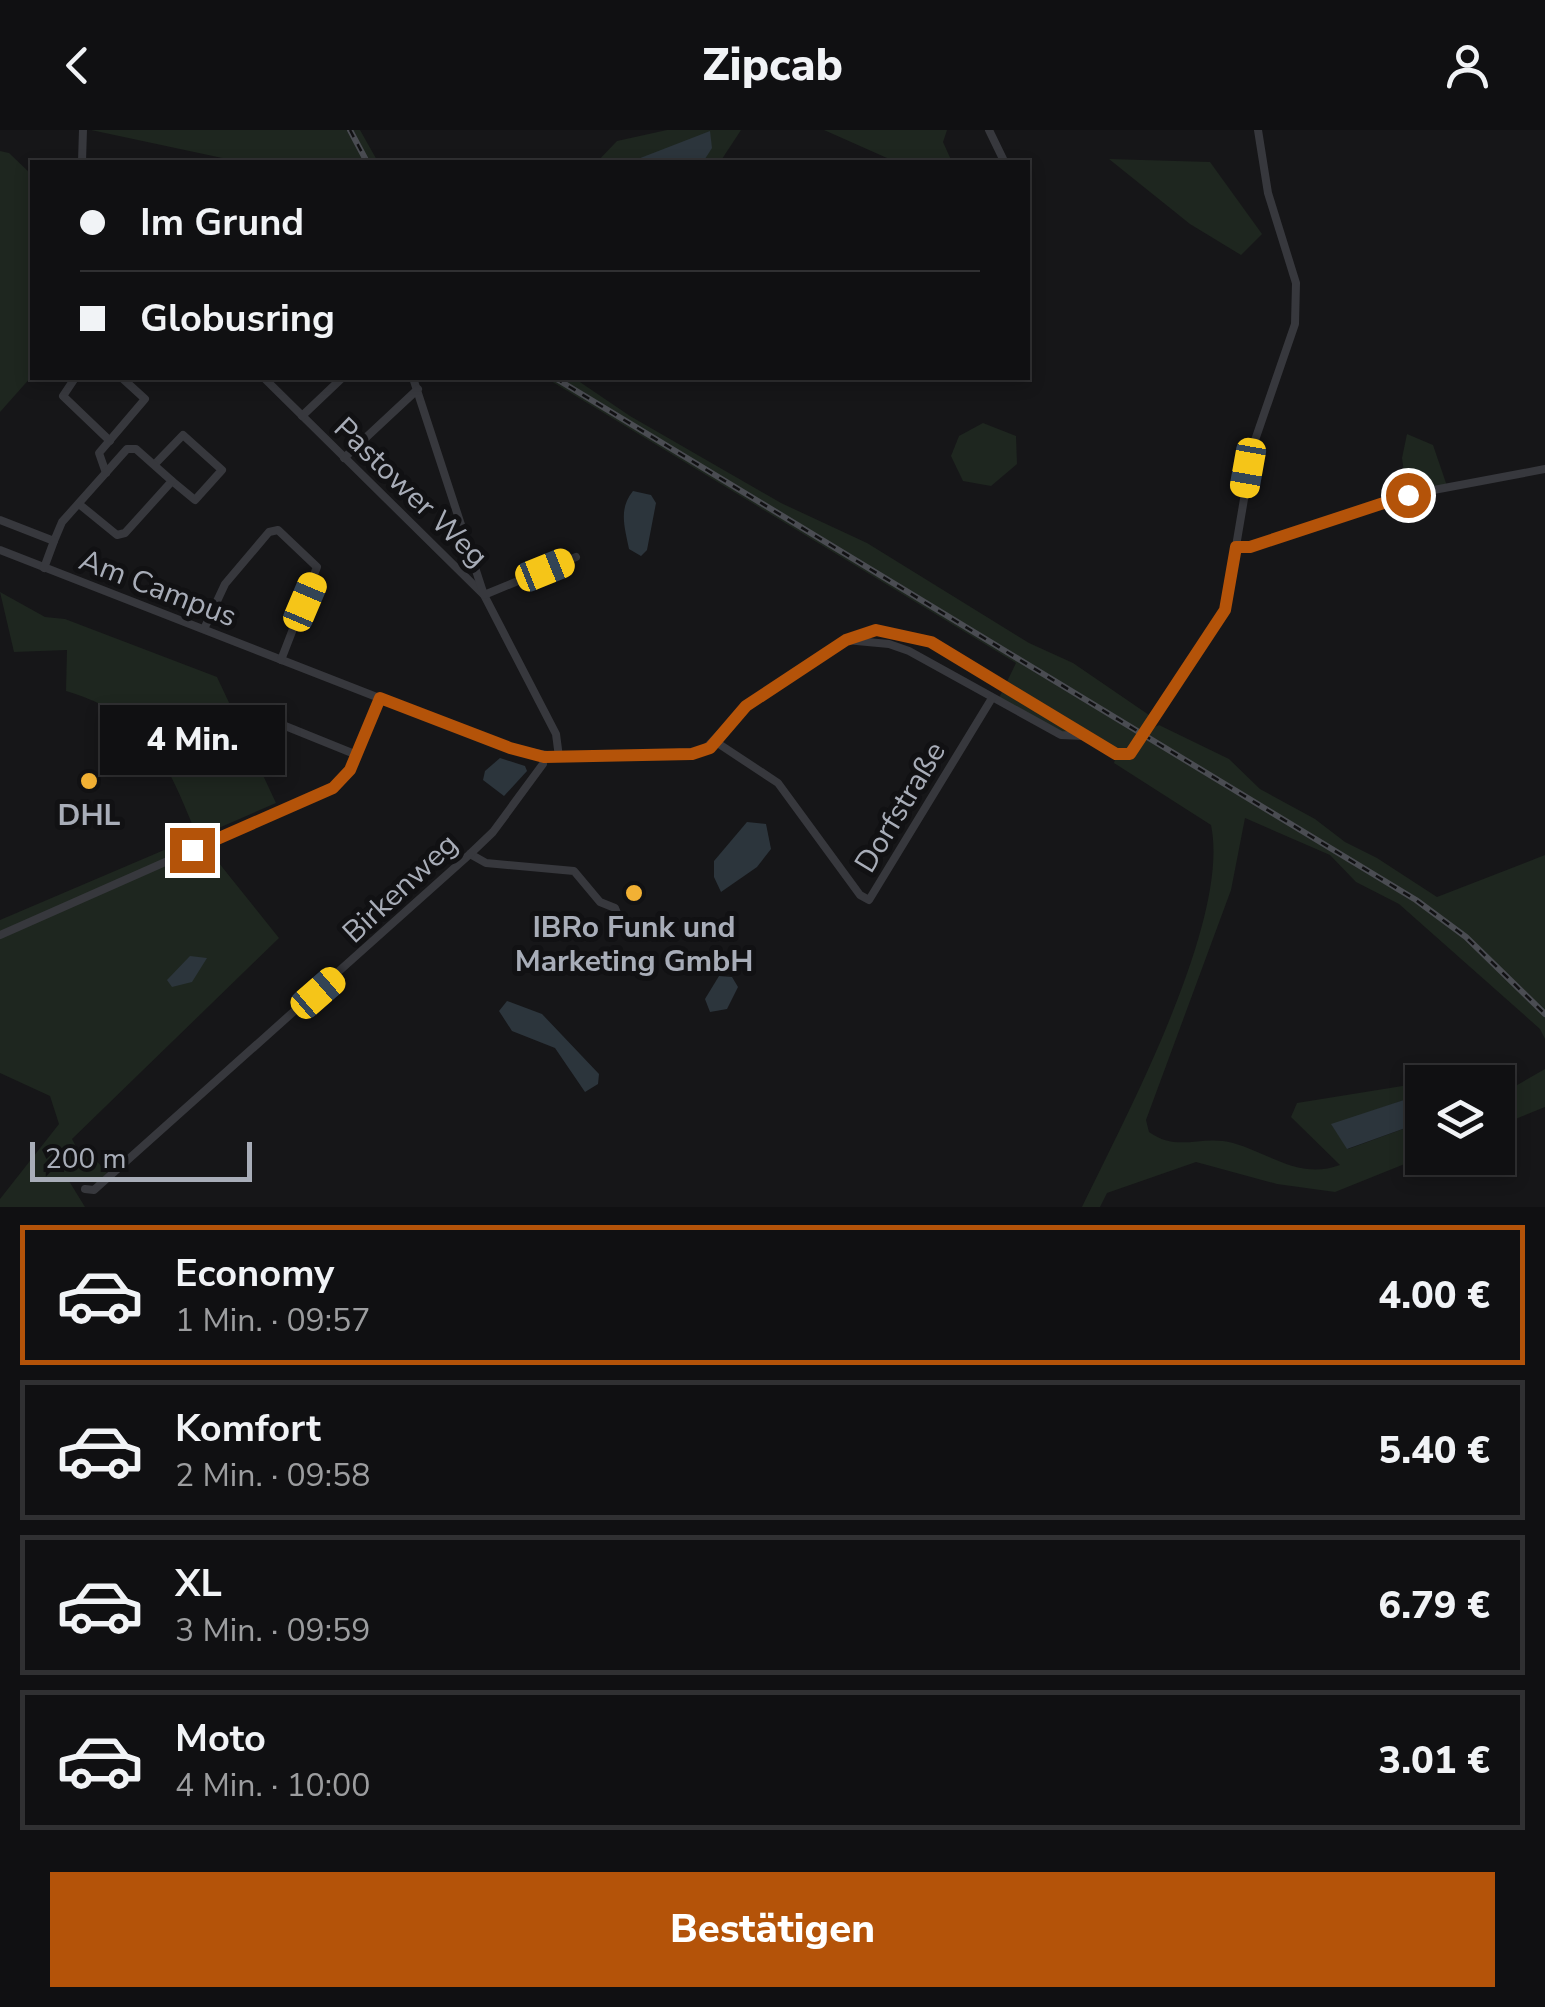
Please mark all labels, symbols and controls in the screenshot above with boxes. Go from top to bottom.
text: Zipcab [702,35,843,96]
icon: back [50,38,105,93]
icon: person [1440,38,1495,93]
text: Im Grund [140,197,304,248]
text: Globusring [140,293,335,344]
street label: Pastower Weg [325,408,497,576]
car [1228,436,1268,500]
route start [1386,473,1431,518]
street label: Am Campus [73,540,242,637]
car [512,545,578,595]
car [279,569,331,635]
callout: 4 Min. [100,705,284,775]
text: 4 Min. [146,718,239,761]
street label: Dorfstraße [845,734,956,880]
marker: DHL [78,770,100,792]
place label: DHL [58,795,121,836]
street label: Birkenweg [334,824,467,952]
route end [170,828,215,873]
marker: IBRo Funk und Marketing GmbH [623,882,645,904]
place label: IBRo Funk und Marketing GmbH [515,907,753,982]
car [286,962,350,1024]
map controls [1405,1065,1515,1175]
button: layers [1405,1065,1515,1175]
scale bar [30,1137,252,1182]
text: 200 m [45,1140,127,1178]
text: Economy [175,1248,334,1299]
icon: car [55,1250,145,1340]
text: 4.00 € [1378,1270,1490,1321]
text: 1 Min. · 09:57 [175,1299,371,1342]
text: Komfort [175,1403,321,1454]
icon: car [55,1405,145,1495]
text: 5.40 € [1378,1425,1490,1476]
text: 2 Min. · 09:58 [175,1454,371,1497]
text: XL [175,1558,222,1609]
icon: car [55,1560,145,1650]
text: 6.79 € [1378,1580,1490,1631]
text: 3 Min. · 09:59 [175,1609,371,1652]
text: Moto [175,1713,266,1764]
icon: car [55,1715,145,1805]
text: 3.01 € [1378,1735,1490,1786]
text: 4 Min. · 10:00 [175,1764,371,1807]
button: Bestätigen [50,1872,1495,1987]

